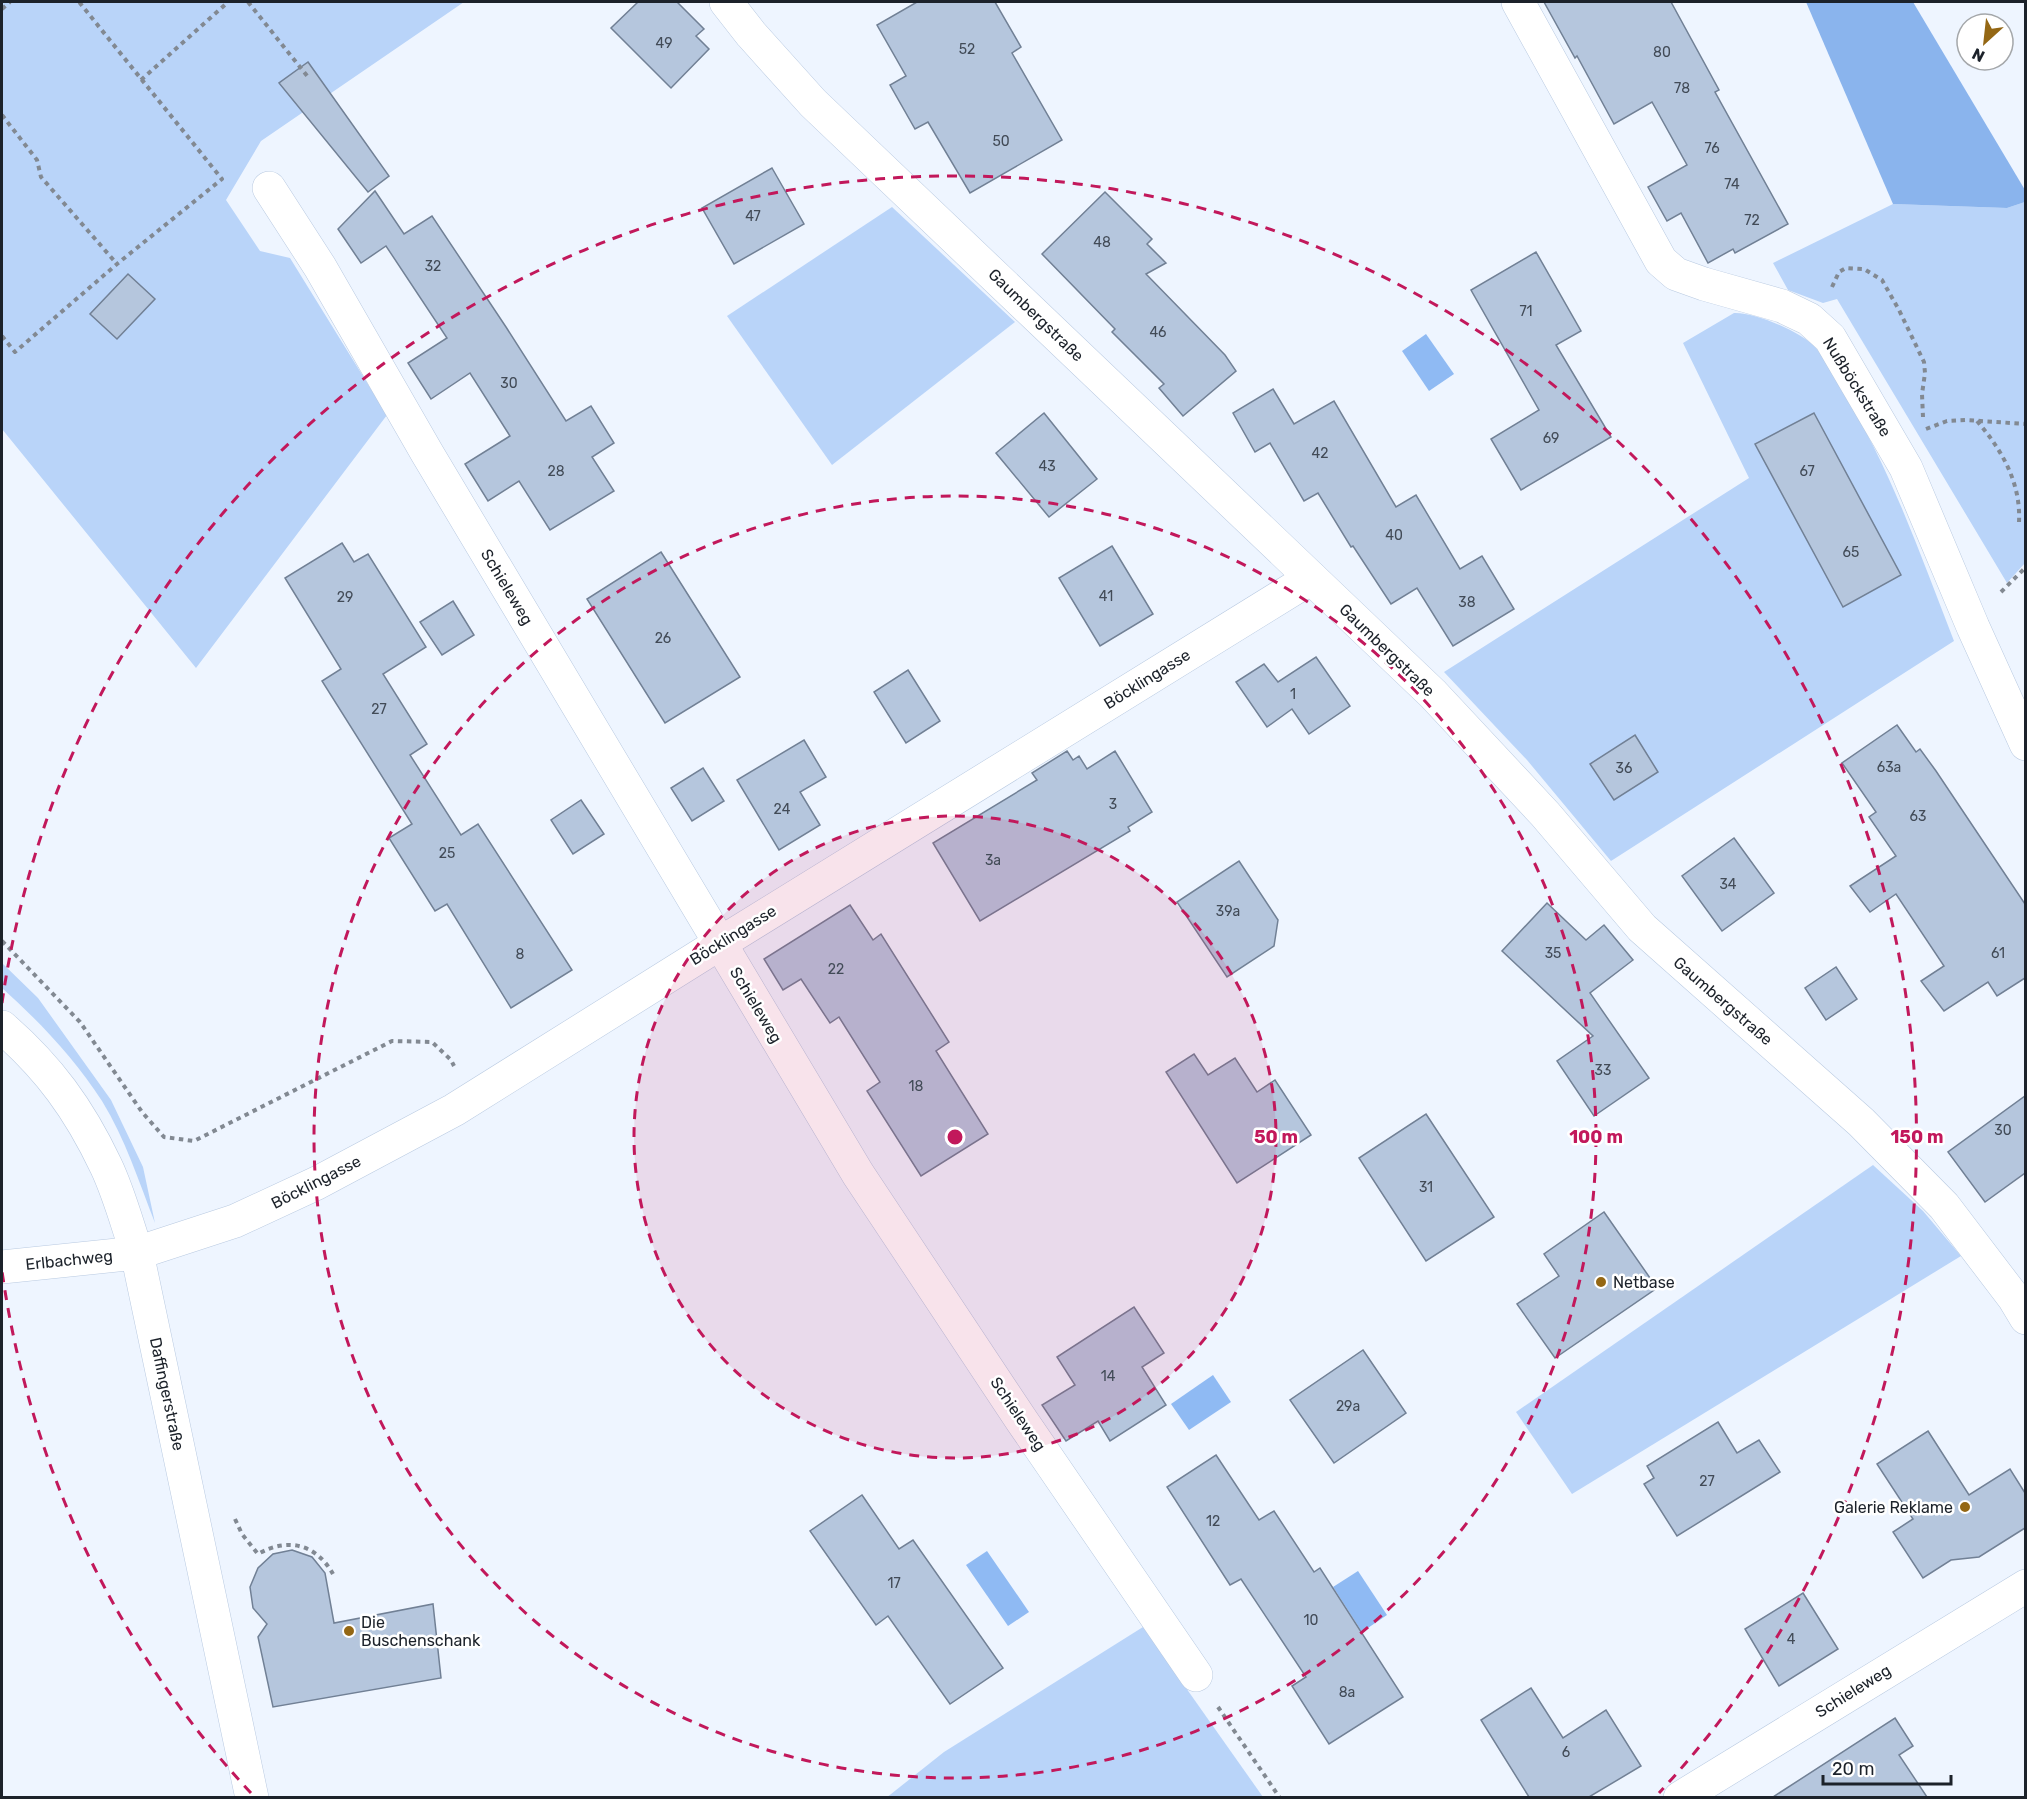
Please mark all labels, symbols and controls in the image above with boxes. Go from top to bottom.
north arrow [1955,12,2015,72]
house number: 49 [656,35,672,52]
house number: 52 [959,41,975,58]
house number: 80 [1653,44,1671,61]
text: N [1969,44,1988,66]
house number: 78 [1674,80,1690,97]
house number: 50 [992,133,1010,150]
house number: 76 [1704,140,1720,157]
house number: 74 [1724,176,1740,193]
house number: 47 [745,208,761,225]
house number: 72 [1744,212,1760,229]
house number: 48 [1093,234,1111,251]
house number: 32 [425,258,441,275]
street label: Gaumbergstraße [984,265,1088,365]
house number: 71 [1519,303,1533,320]
house number: 46 [1149,324,1167,341]
street label: Nußböckstraße [1819,334,1895,440]
house number: 30 [500,375,518,392]
house number: 69 [1543,430,1559,447]
house number: 42 [1312,445,1328,462]
house number: 43 [1038,458,1056,475]
house number: 28 [547,463,565,480]
house number: 67 [1799,463,1815,480]
house number: 40 [1385,527,1403,544]
house number: 65 [1843,544,1859,561]
street label: Schieleweg [477,546,537,628]
house number: 41 [1099,588,1113,605]
house number: 29 [337,589,353,606]
house number: 38 [1458,594,1476,611]
street label: Gaumbergstraße [1335,600,1439,700]
house number: 26 [655,630,671,647]
street label: Böcklingasse [1100,645,1194,713]
house number: 1 [1290,686,1296,703]
house number: 27 [371,701,387,718]
house number: 63a [1877,759,1901,776]
house number: 36 [1616,760,1632,777]
house number: 3 [1109,796,1117,813]
house number: 24 [774,801,791,818]
house number: 63 [1910,808,1926,825]
house number: 25 [439,845,455,862]
house number: 3a [985,852,1001,869]
house number: 34 [1719,876,1737,893]
street label: Böcklingasse [686,901,780,969]
house number: 39a [1216,903,1240,920]
house number: 35 [1545,945,1561,962]
house number: 61 [1991,945,2005,962]
house number: 8 [516,946,525,963]
street label: Gaumbergstraße [1670,953,1776,1049]
house number: 22 [828,961,844,978]
street label: Schieleweg [726,964,786,1046]
house number: 33 [1595,1062,1611,1079]
house number: 18 [909,1078,924,1095]
house number: 30 [1994,1122,2012,1139]
text: 50 m [1254,1126,1298,1148]
text: 100 m [1569,1126,1623,1148]
text: 150 m [1890,1126,1944,1148]
centre of rings [945,1127,965,1147]
street label: Böcklingasse [268,1151,364,1213]
house number: 31 [1419,1179,1433,1196]
street label: Erlbachweg [24,1246,114,1274]
place label: Netbase [1613,1273,1675,1292]
marker: Netbase [1594,1275,1608,1289]
street label: Daffingerstraße [146,1336,188,1452]
house number: 14 [1101,1368,1116,1385]
street label: Schieleweg [986,1373,1050,1455]
house number: 29a [1336,1398,1360,1415]
house number: 27 [1699,1473,1715,1490]
place label: Galerie Reklame [1834,1498,1953,1517]
marker: Galerie Reklame [1958,1500,1972,1514]
house number: 12 [1206,1513,1220,1530]
house number: 17 [887,1575,901,1592]
house number: 10 [1304,1612,1319,1629]
place label: Die Buschenschank [361,1613,481,1650]
marker: Die Buschenschank [342,1624,356,1638]
house number: 4 [1787,1631,1796,1648]
street label: Schieleweg [1812,1660,1894,1722]
house number: 8a [1339,1684,1355,1701]
house number: 6 [1562,1744,1570,1761]
scale bar [1823,1748,1950,1786]
text: 20 m [1832,1758,1874,1780]

